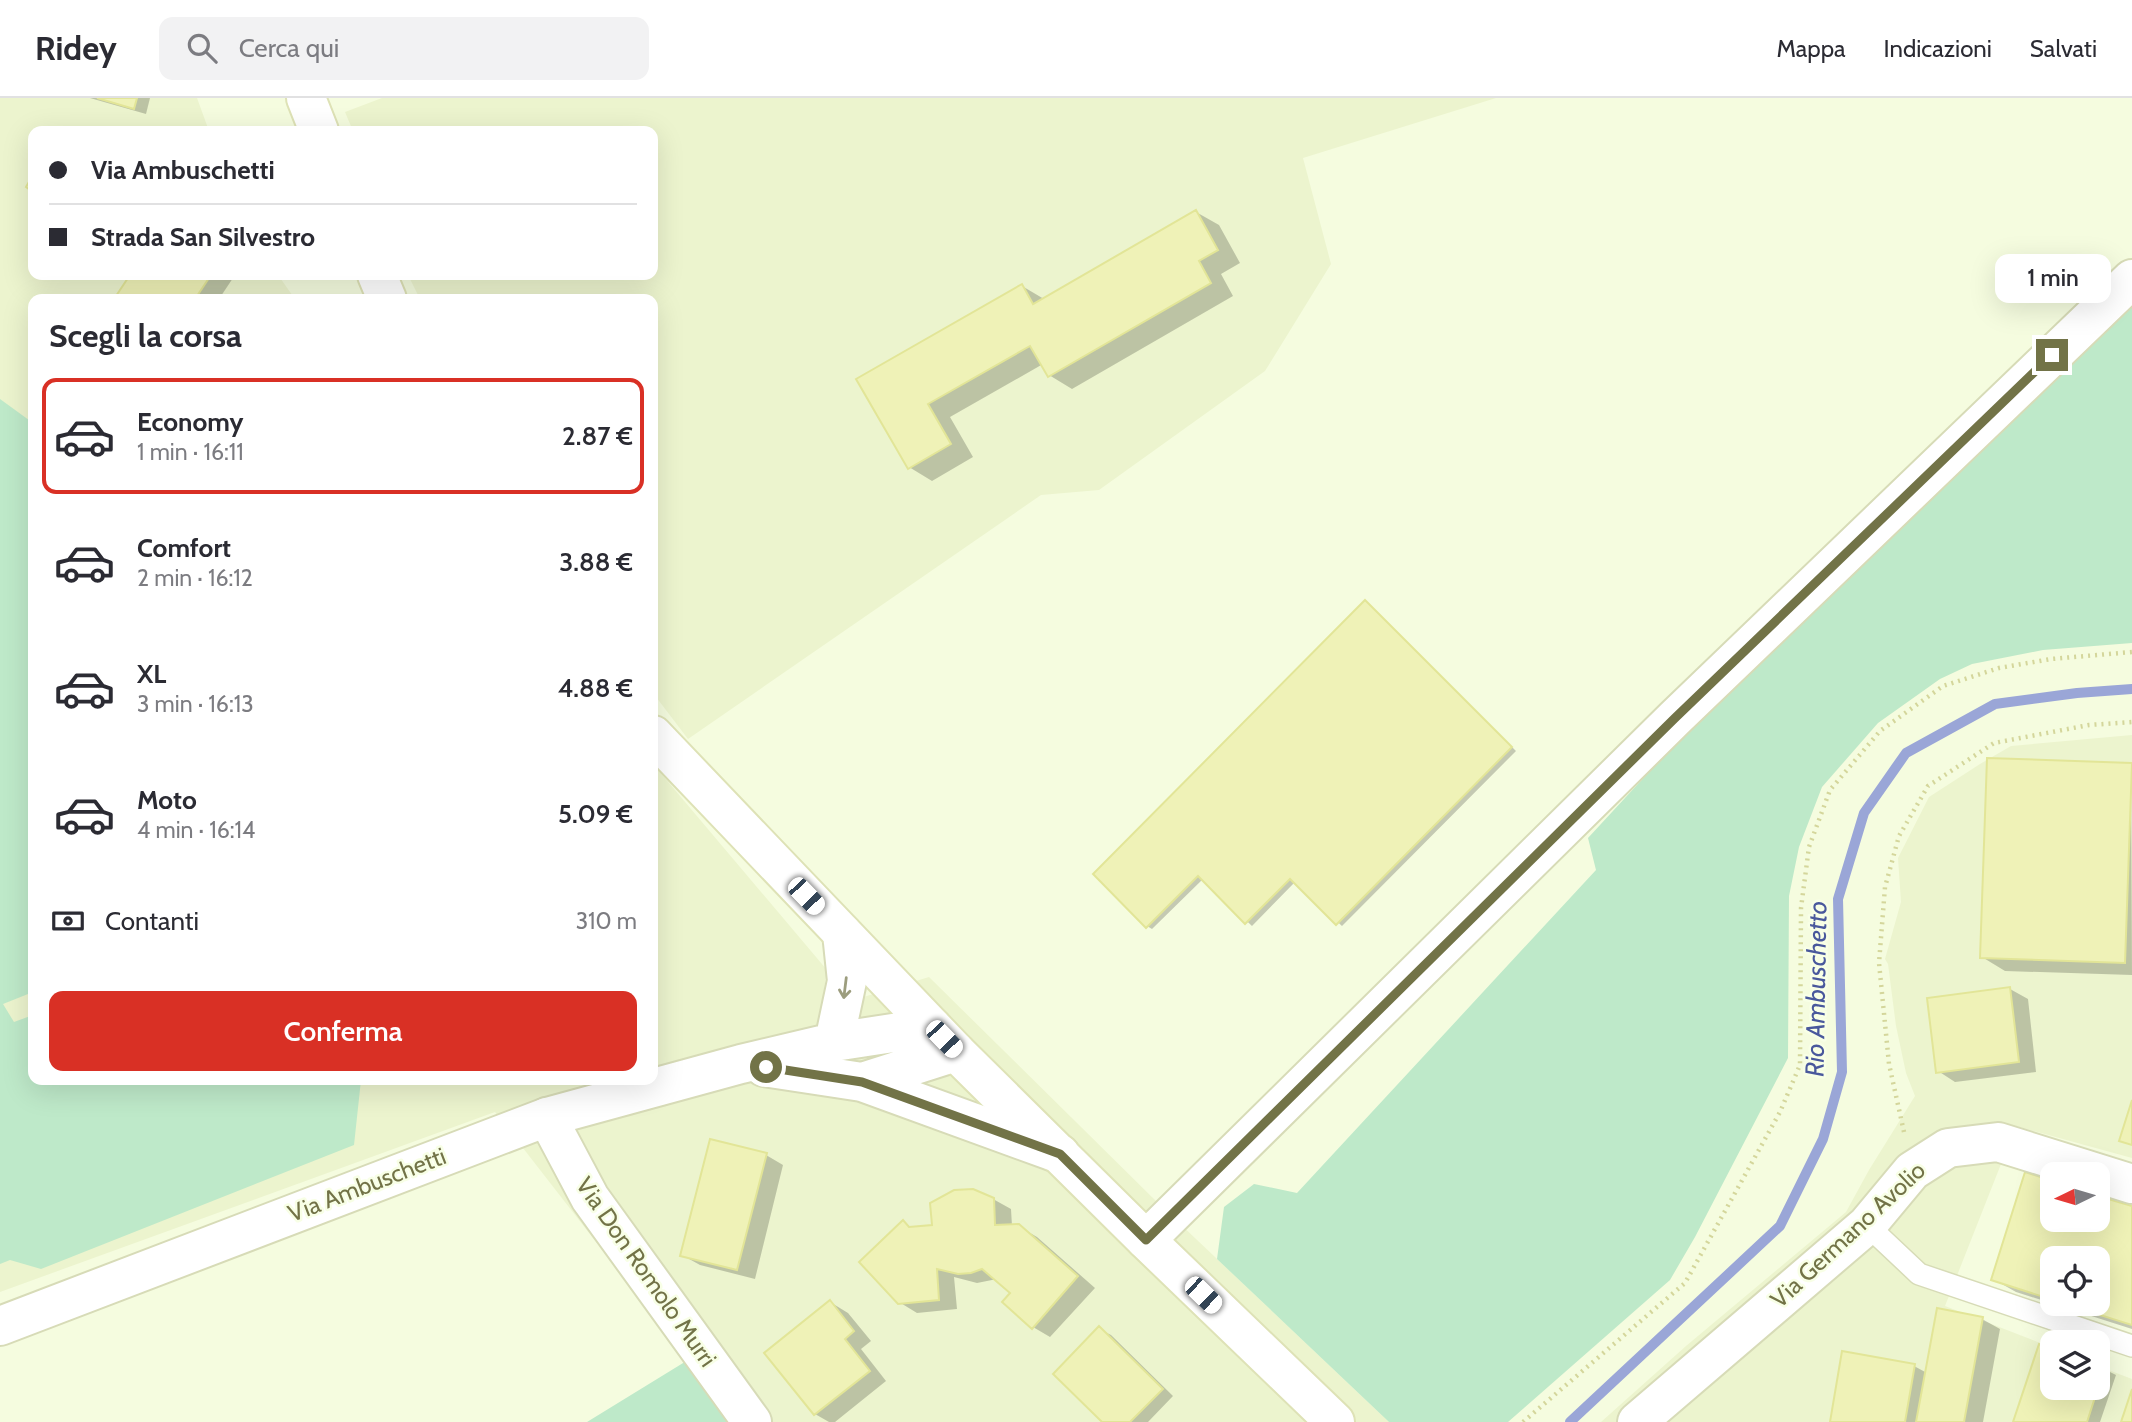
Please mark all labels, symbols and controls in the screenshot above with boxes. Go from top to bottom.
search box [159,17,649,80]
text: Ridey [35,28,117,68]
icon: search [183,29,221,67]
text: Cerca qui [239,32,339,64]
text: Mappa [1776,34,1846,63]
text: Indicazioni [1884,34,1992,63]
text: Salvati [2030,34,2097,63]
text: Via Ambuschetti [91,154,275,186]
text: Strada San Silvestro [91,221,315,253]
callout: 1 min [1994,254,2110,302]
text: 1 min [2027,264,2079,292]
text: Scegli la corsa [49,316,242,355]
route end [2036,339,2068,371]
icon: car [53,405,116,468]
text: Economy [137,406,243,438]
text: 2.87 € [562,420,633,452]
text: 1 min · 16:11 [137,438,244,466]
icon: car [53,531,116,594]
text: Comfort [137,532,231,564]
text: 3.88 € [559,546,633,578]
text: 2 min · 16:12 [137,564,253,592]
icon: car [53,657,116,720]
text: XL [137,658,166,690]
text: 4.88 € [558,672,633,704]
text: 3 min · 16:13 [137,690,254,718]
icon: car [53,783,116,846]
text: Moto [137,784,197,816]
text: 5.09 € [558,798,633,830]
text: 4 min · 16:14 [137,816,255,844]
car [784,874,829,918]
water label: Rio Ambuschetto [1798,901,1834,1077]
icon: cash [49,902,87,940]
text: Contanti [105,905,199,937]
text: 310 m [576,907,637,935]
one-way arrow [838,976,851,999]
button: Conferma [49,991,637,1071]
car [922,1017,967,1061]
route start [750,1051,782,1083]
street label: Via Ambuschetti [284,1141,450,1228]
street label: Via Germano Avolio [1764,1156,1931,1314]
north arrow [2040,1162,2110,1232]
map controls [2040,1162,2110,1400]
street label: Via Don Romolo Murri [570,1171,723,1372]
button: locate [2040,1246,2110,1316]
car [1181,1273,1226,1317]
button: layers [2040,1330,2110,1400]

